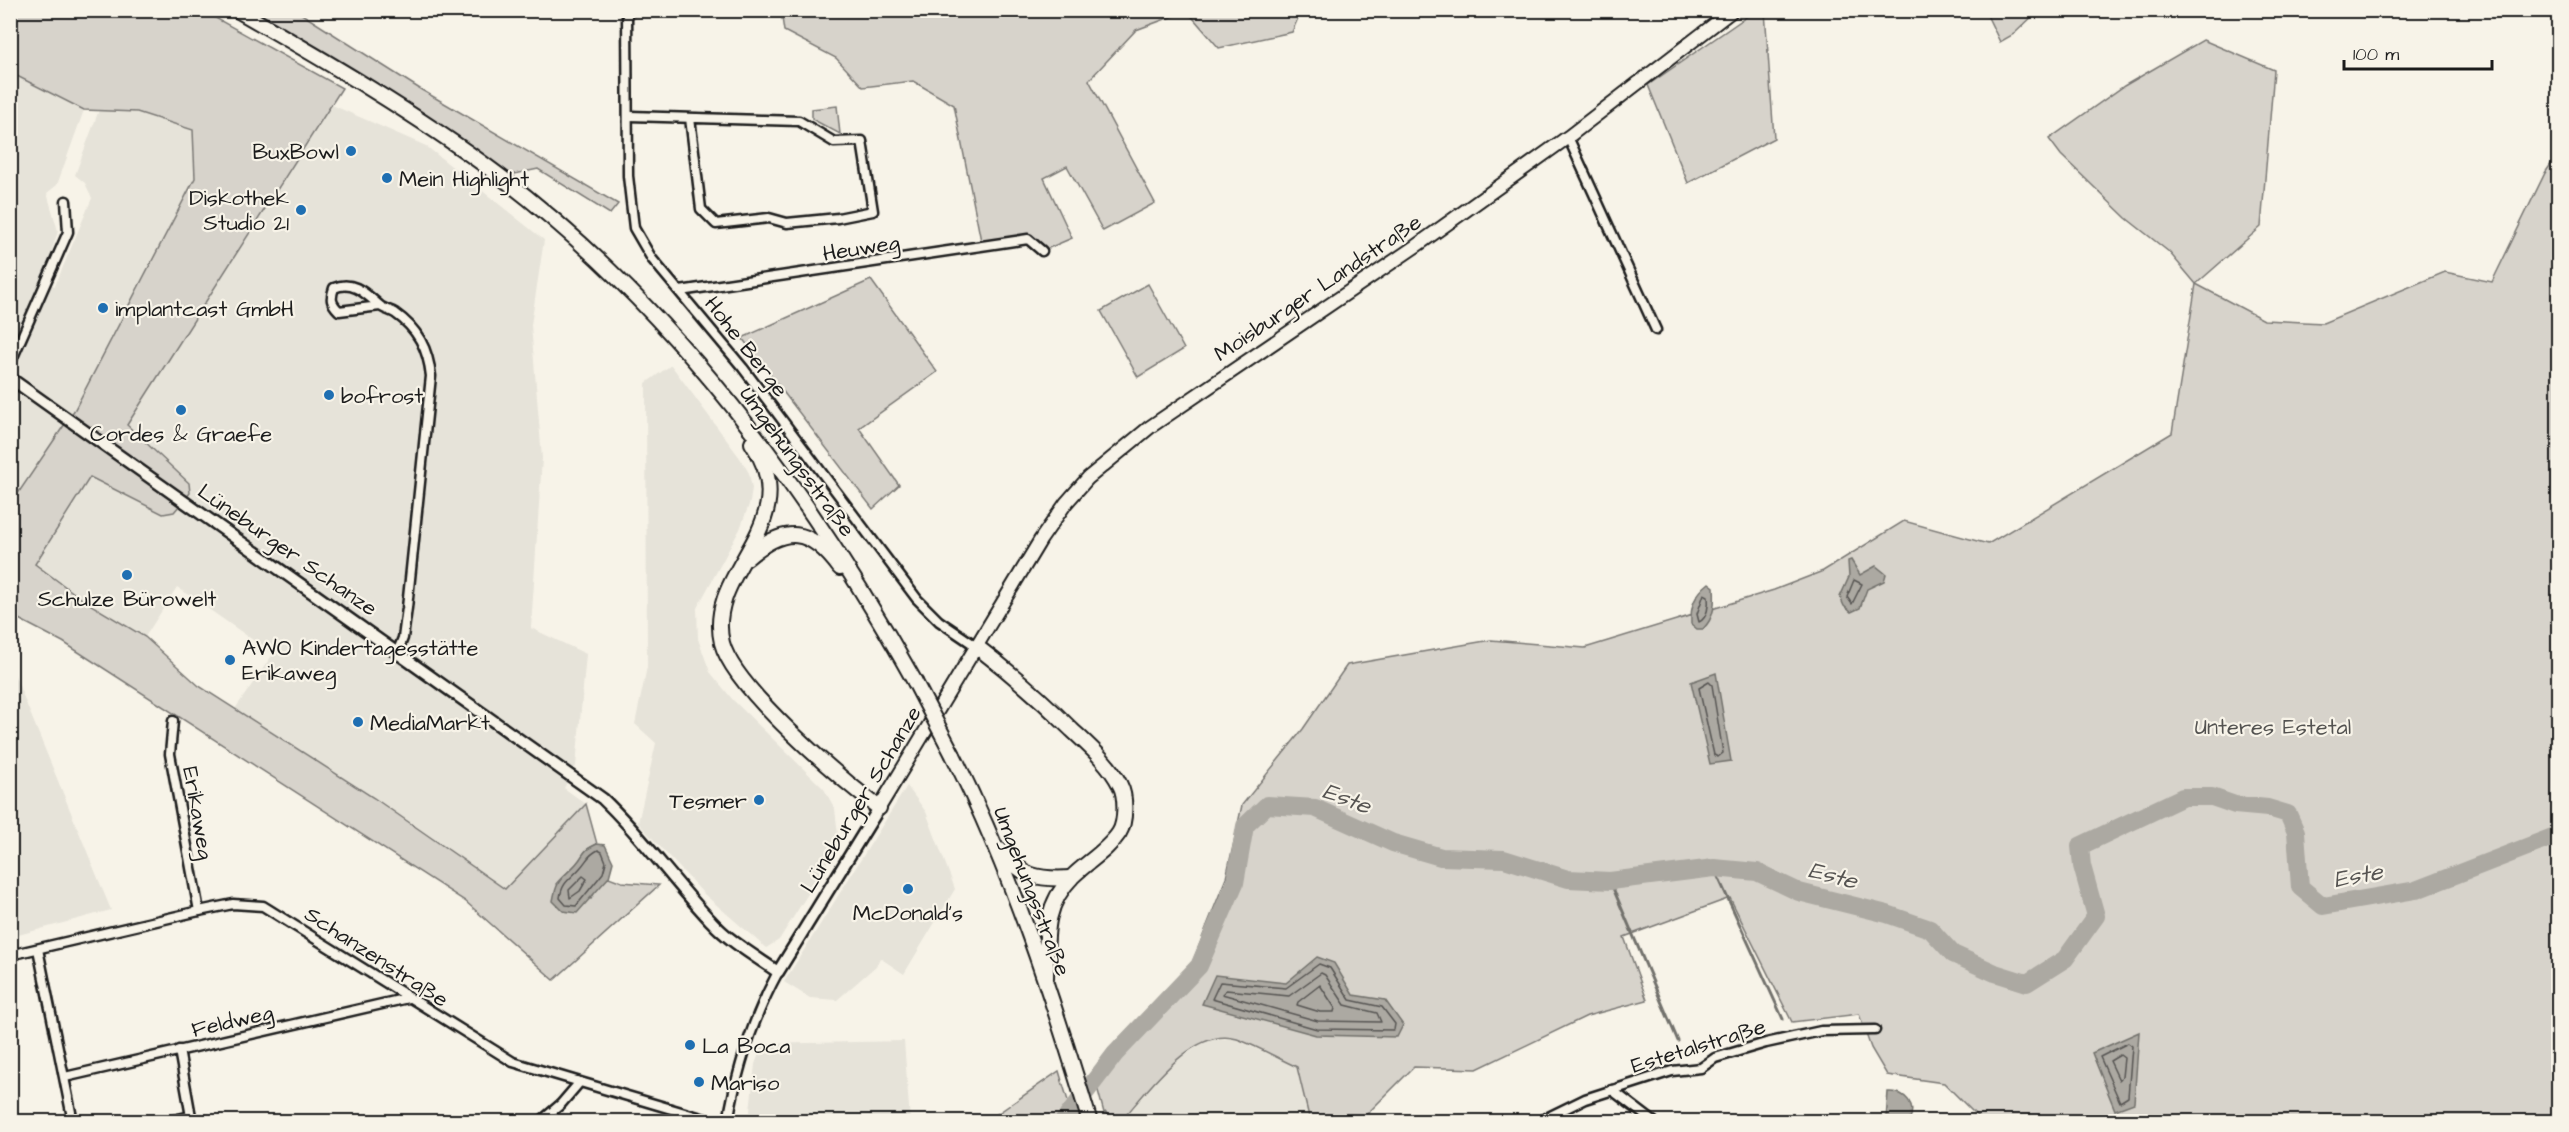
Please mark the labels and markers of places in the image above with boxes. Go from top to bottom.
place label: BuxBowl [253,137,339,168]
marker: BuxBowl [344,144,358,158]
place label: Mein Highlight [399,164,529,196]
marker: Mein Highlight [380,171,394,185]
place label: Diskothek Studio 21 [189,183,289,239]
marker: Diskothek Studio 21 [294,203,308,217]
place label: implantcast GmbH [115,294,294,325]
marker: implantcast GmbH [96,301,110,315]
place label: bofrost [341,381,423,412]
marker: bofrost [322,388,336,402]
marker: Cordes & Graefe [174,403,188,417]
place label: Cordes & Graefe [90,419,272,450]
marker: Schulze Bürowelt [120,568,134,582]
place label: Schulze Bürowelt [38,584,216,615]
place label: AWO Kindertagesstätte Erikaweg [242,633,479,690]
marker: AWO Kindertagesstätte Erikaweg [223,653,237,667]
place label: MediaMarkt [370,708,490,739]
marker: MediaMarkt [351,715,365,729]
place label: Tesmer [669,786,747,817]
marker: Tesmer [752,793,766,807]
marker: McDonald's [901,882,915,896]
place label: McDonald's [853,898,963,929]
place label: La Boca [702,1031,790,1062]
marker: La Boca [683,1038,697,1052]
place label: Mariso [711,1068,780,1099]
marker: Mariso [692,1075,706,1089]

